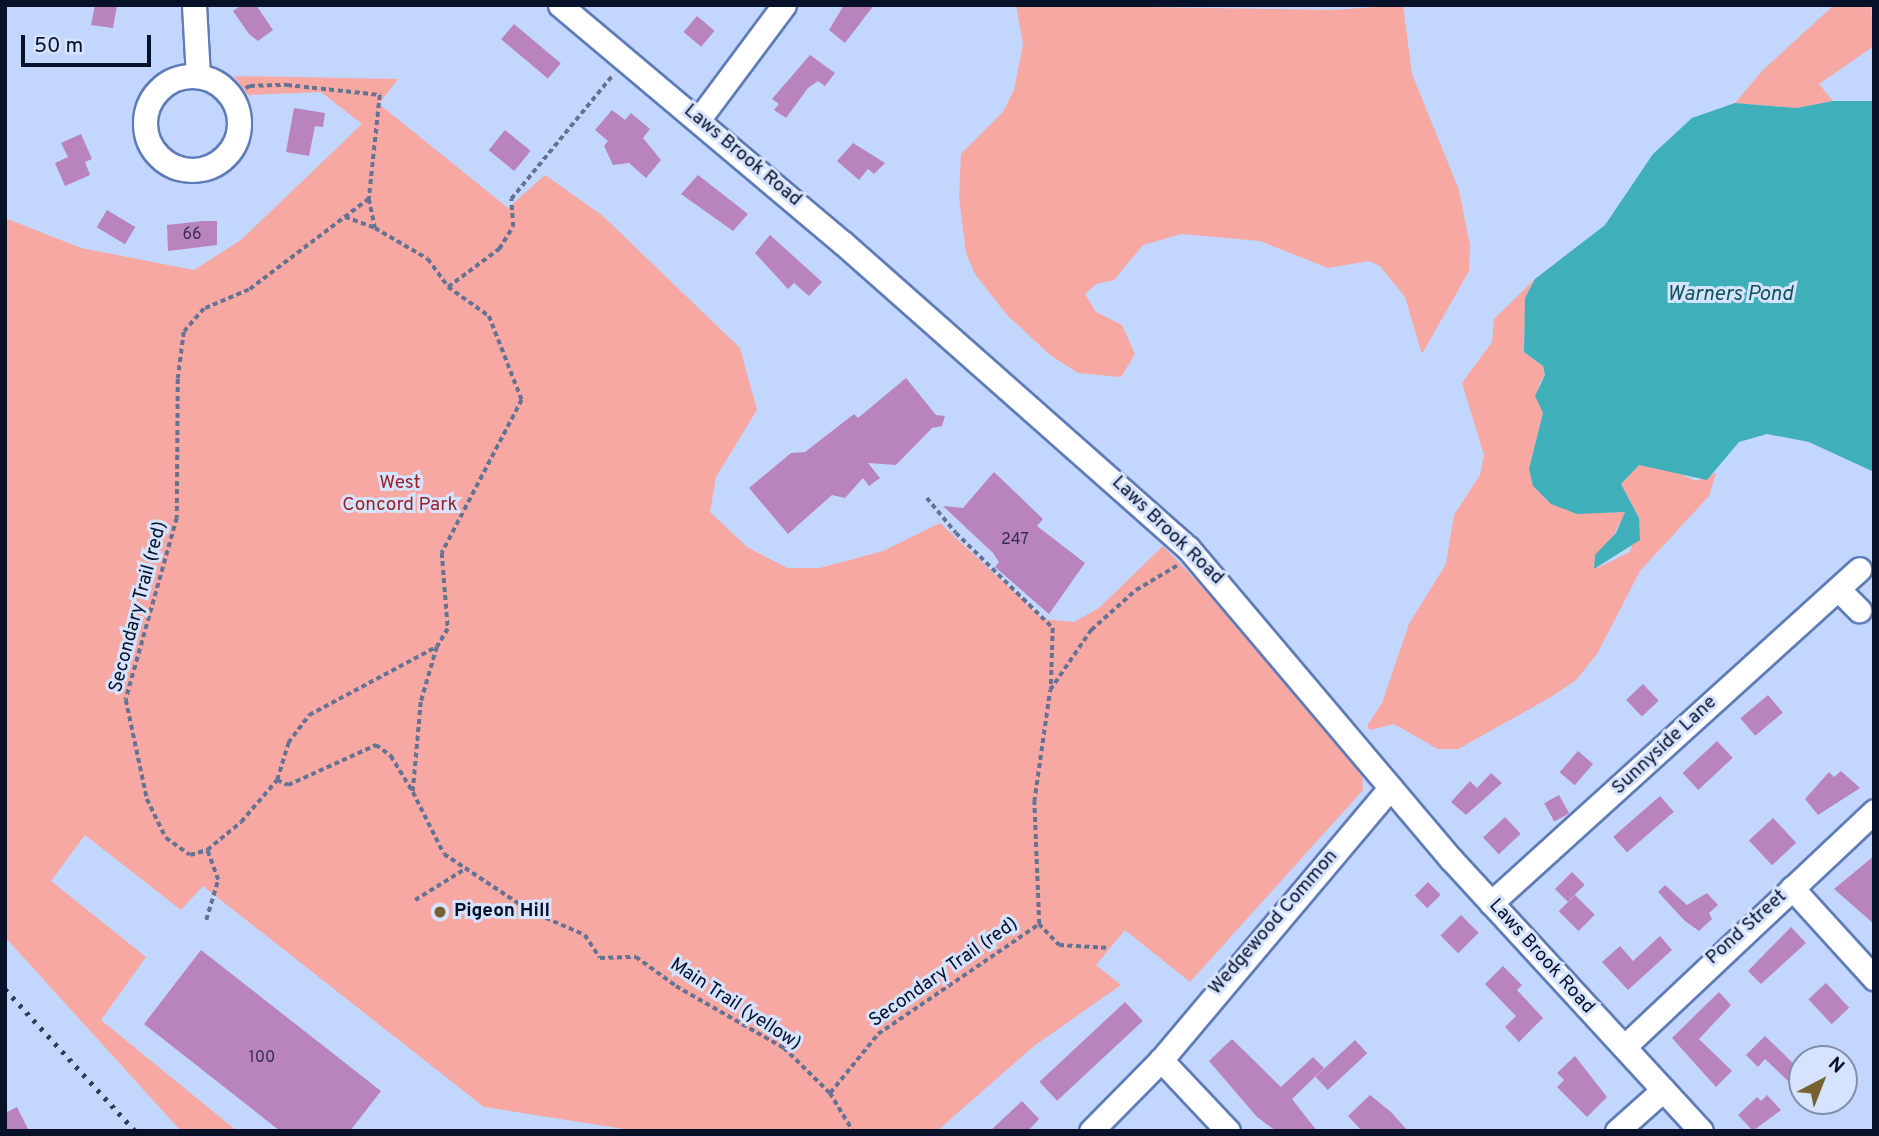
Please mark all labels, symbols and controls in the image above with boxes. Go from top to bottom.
scale bar [24,21,154,65]
text: 50 m [34,33,83,60]
street label: Laws Brook Road [678,100,806,212]
house number: 66 [182,225,202,245]
water label: Warners Pond [1667,282,1793,308]
street label: Laws Brook Road [1106,472,1228,590]
park label: West Concord Park [342,473,458,517]
street label: Secondary Trail (red) [105,519,173,695]
house number: 247 [1001,530,1029,550]
street label: Sunnyside Lane [1608,692,1722,800]
street label: Wedgewood Common [1205,846,1343,1000]
street label: Pond Street [1702,886,1792,970]
street label: Laws Brook Road [1483,895,1599,1019]
place label: Pigeon Hill [454,901,550,923]
marker: Pigeon Hill [432,904,448,920]
street label: Secondary Trail (red) [865,913,1023,1033]
street label: Main Trail (yellow) [665,954,805,1056]
north arrow [1788,1045,1858,1115]
house number: 100 [249,1048,275,1068]
text: N [1823,1052,1849,1079]

